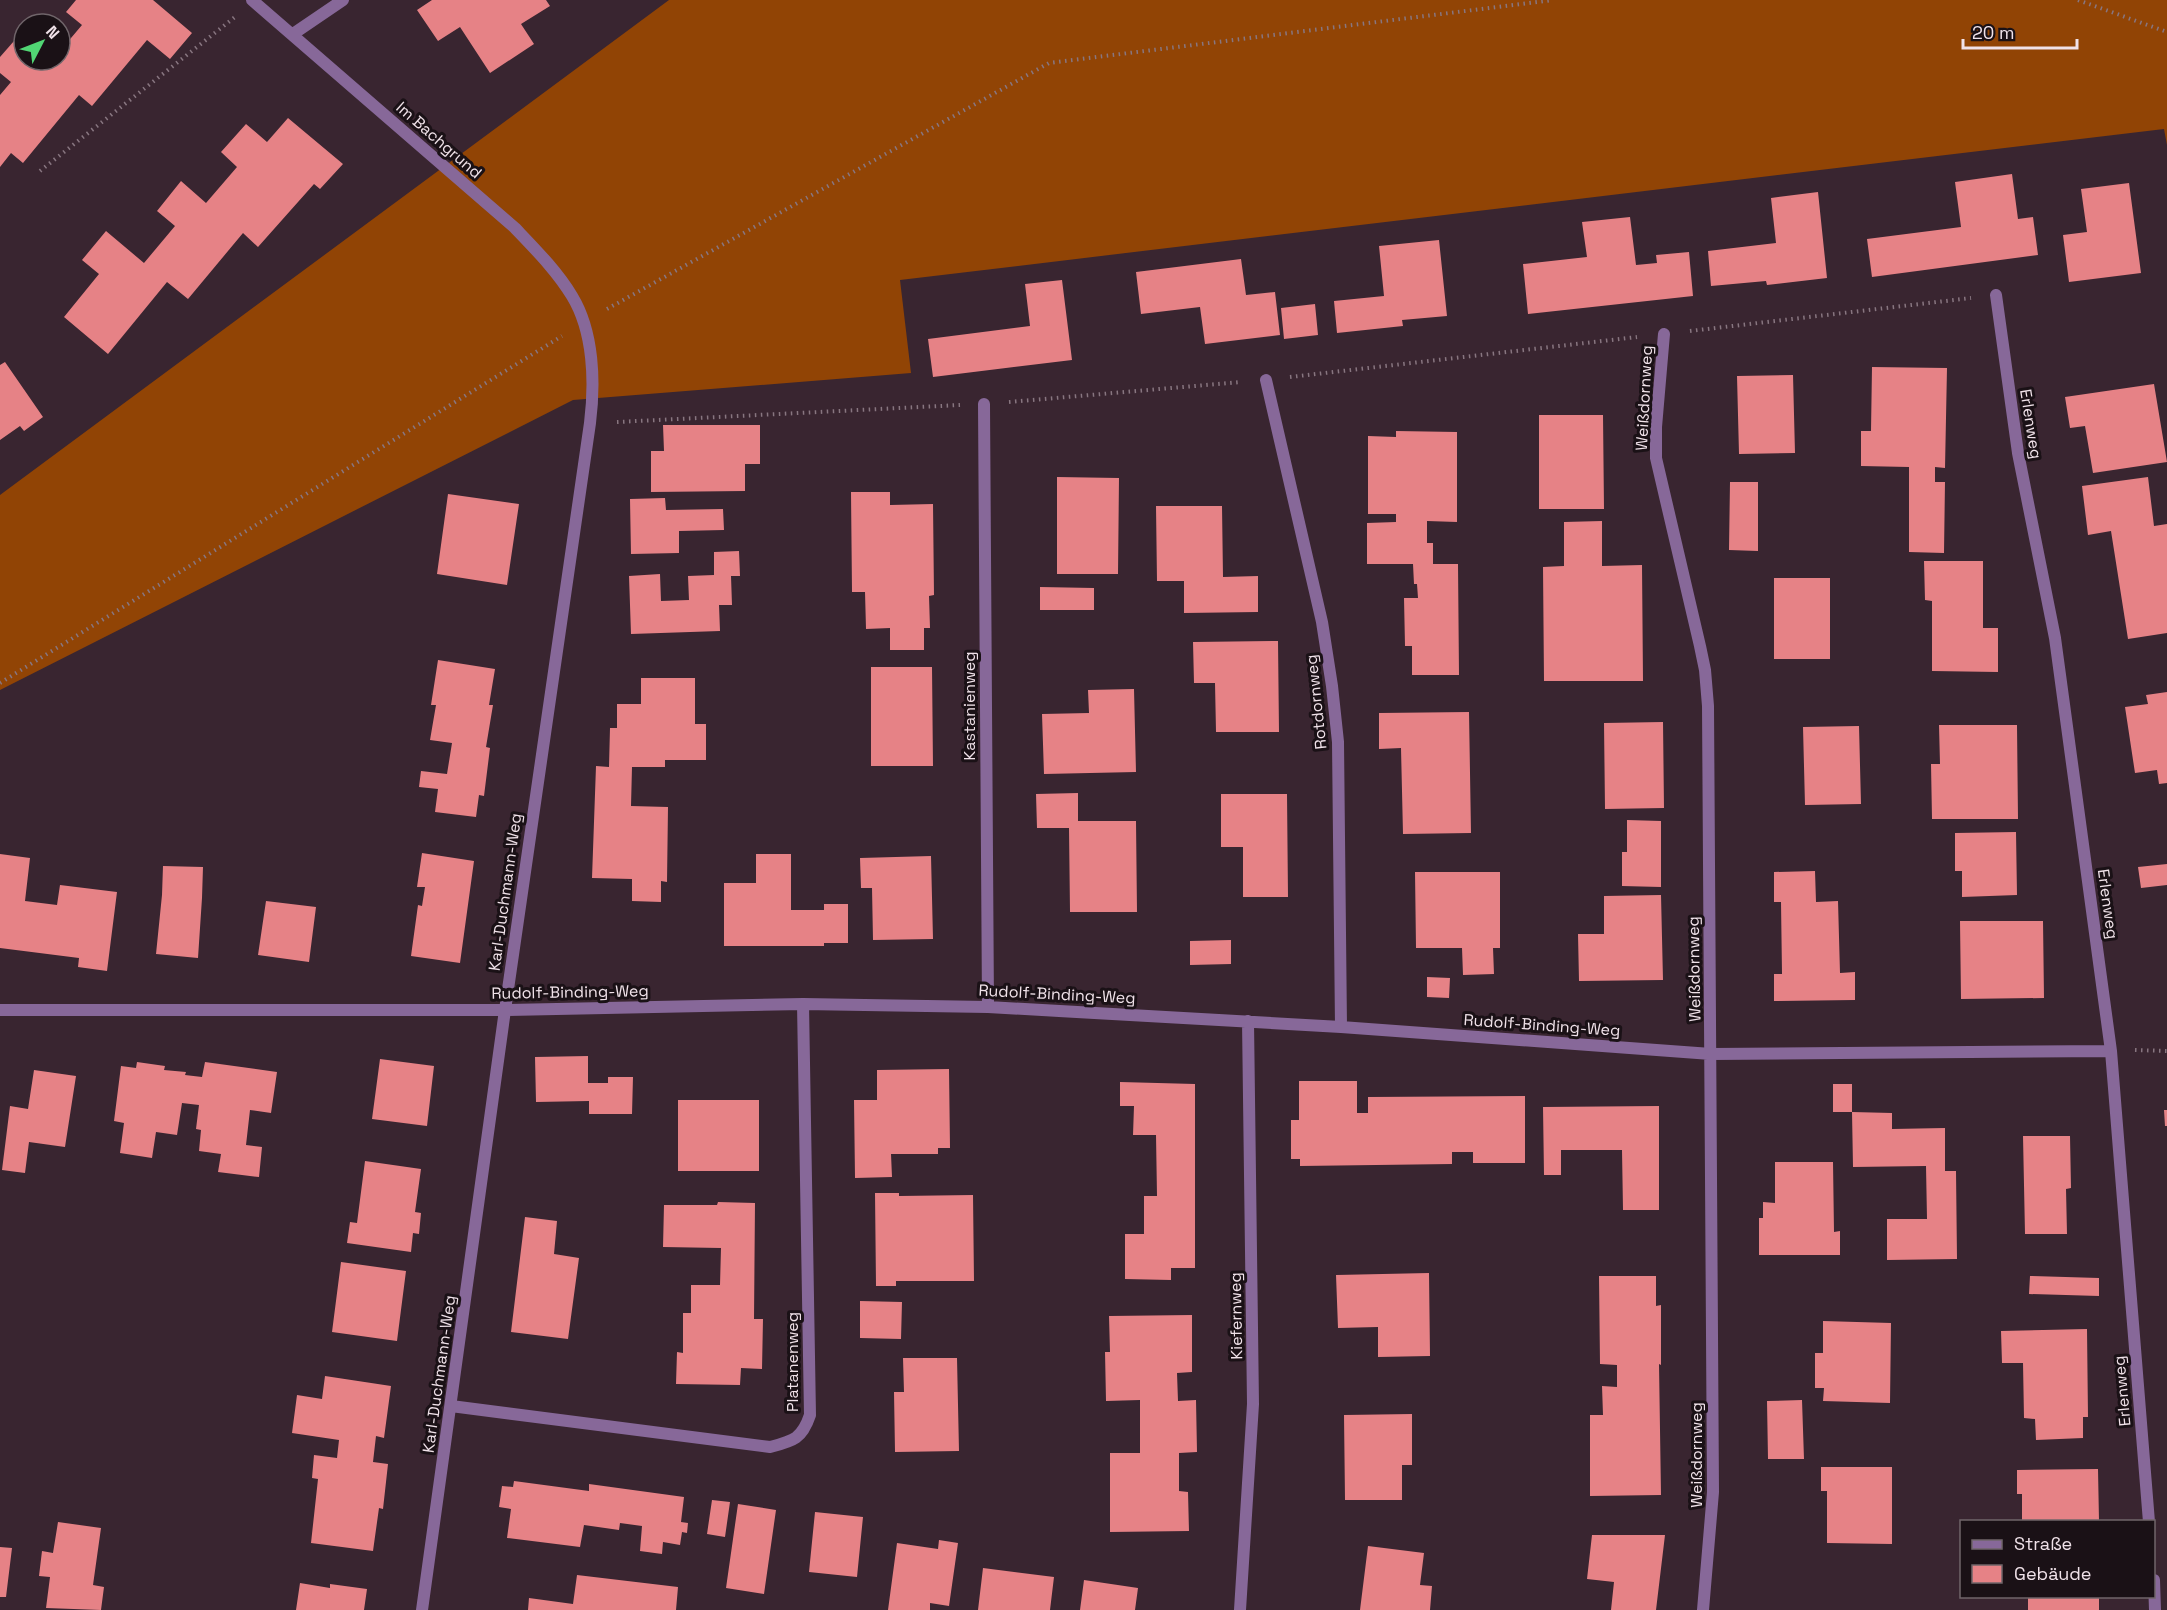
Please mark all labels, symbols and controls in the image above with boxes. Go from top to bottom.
north arrow [12,12,72,72]
scale bar [1963,12,2077,50]
text: N [41,21,64,43]
text: 20 m [1972,21,2015,44]
street label: Im Bachgrund [392,97,486,183]
street label: Weißdornweg [1631,345,1657,451]
street label: Erlenweg [2015,388,2047,460]
street label: Kastanienweg [959,652,980,761]
street label: Rotdornweg [1301,654,1331,750]
street label: Karl-Duchmann-Weg [484,812,526,972]
street label: Erlenweg [2093,868,2123,940]
street label: Weißdornweg [1683,916,1705,1022]
street label: Rudolf-Binding-Weg [978,979,1136,1009]
street label: Rudolf-Binding-Weg [491,980,649,1004]
street label: Rudolf-Binding-Weg [1463,1009,1621,1041]
street label: Kiefernweg [1225,1272,1247,1360]
street label: Karl-Duchmann-Weg [418,1294,460,1454]
street label: Platanenweg [782,1312,803,1412]
street label: Erlenweg [2108,1355,2136,1427]
street label: Weißdornweg [1686,1402,1707,1508]
legend [1960,1520,2155,1598]
text: Straße [2014,1532,2072,1555]
text: Gebäude [2014,1562,2092,1585]

